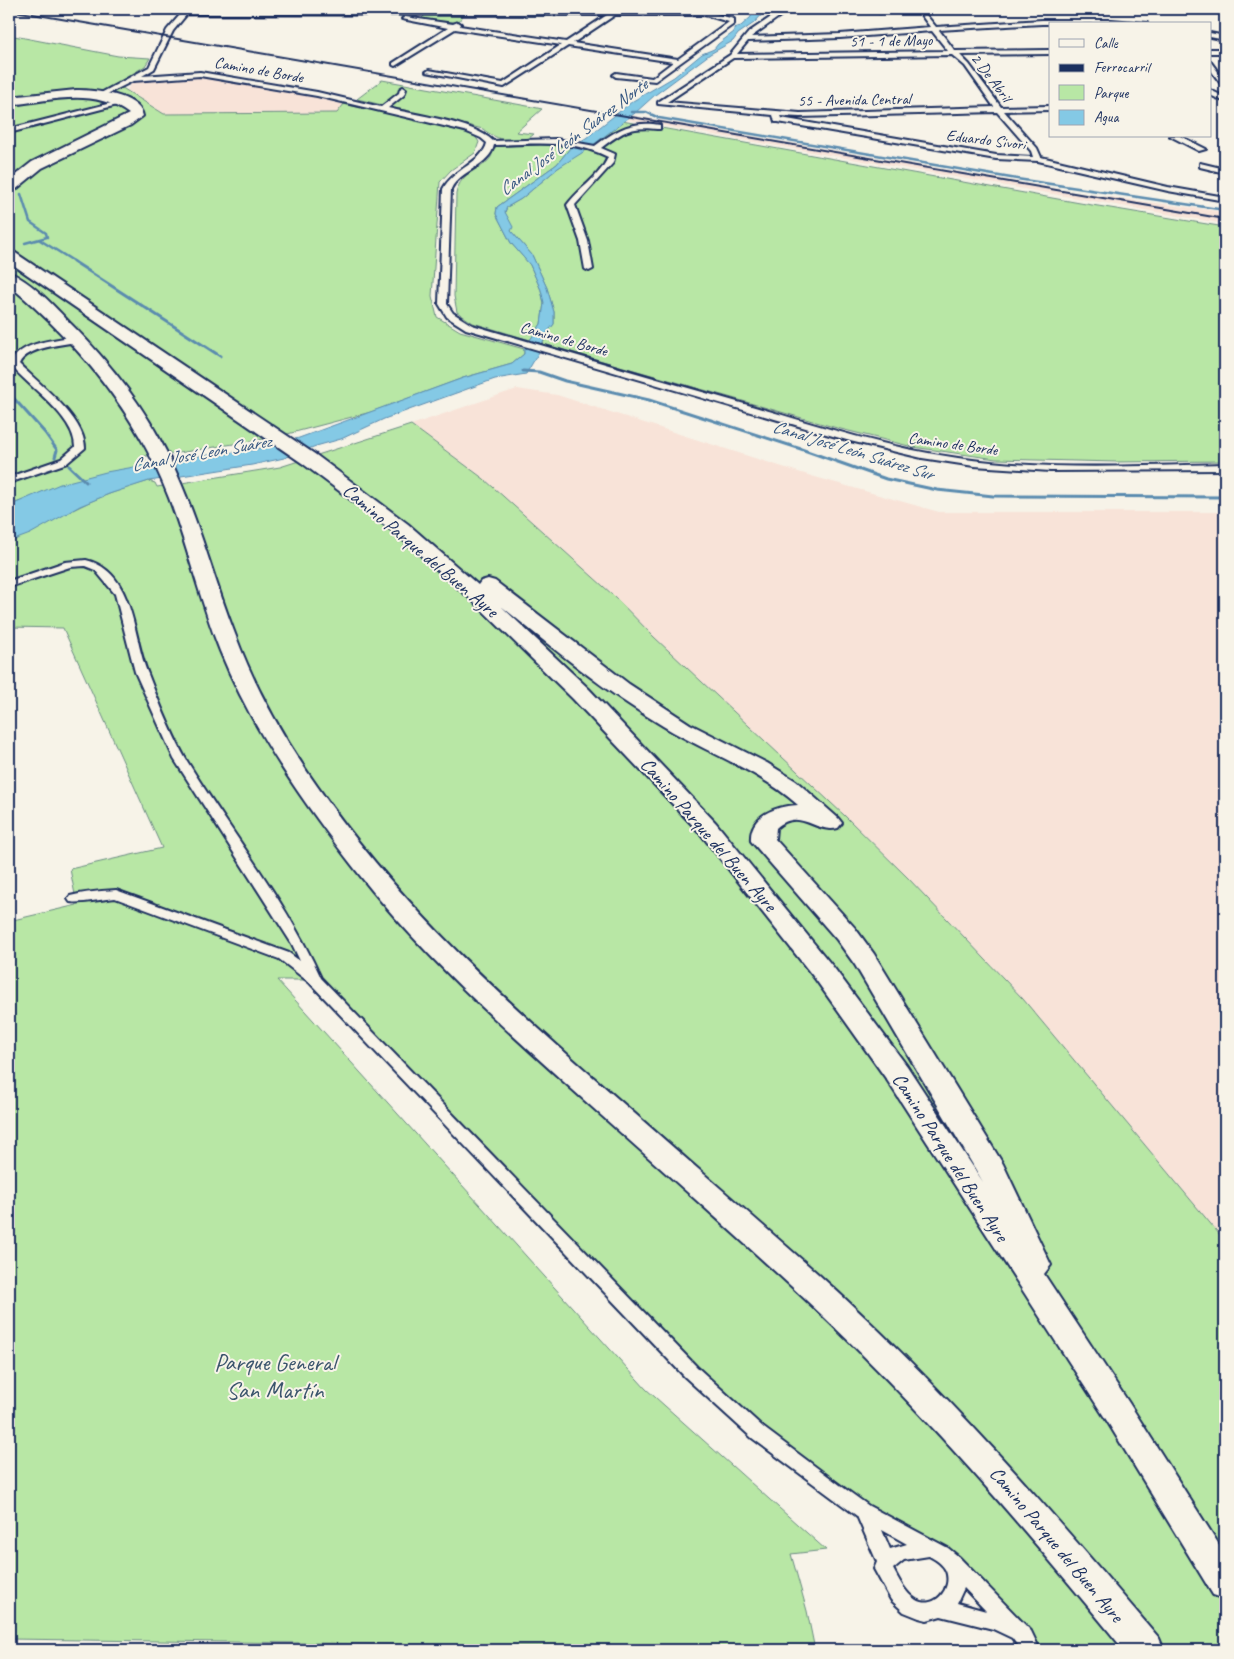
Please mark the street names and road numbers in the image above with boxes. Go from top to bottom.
street label: 51 - 1 de Mayo [849,30,934,52]
street label: 2 De Abril [966,49,1018,109]
street label: Camino de Borde [213,52,307,88]
street label: 55 - Avenida Central [797,89,914,111]
street label: Eduardo Sivori [945,125,1029,155]
street label: Camino de Borde [518,317,611,361]
street label: Camino de Borde [907,428,1000,460]
street label: Camino Parque del Buen Ayre [338,478,505,624]
street label: Camino Parque del Buen Ayre [635,752,783,918]
street label: Camino Parque del Buen Ayre [887,1068,1015,1248]
street label: Camino Parque del Buen Ayre [984,1461,1130,1629]

